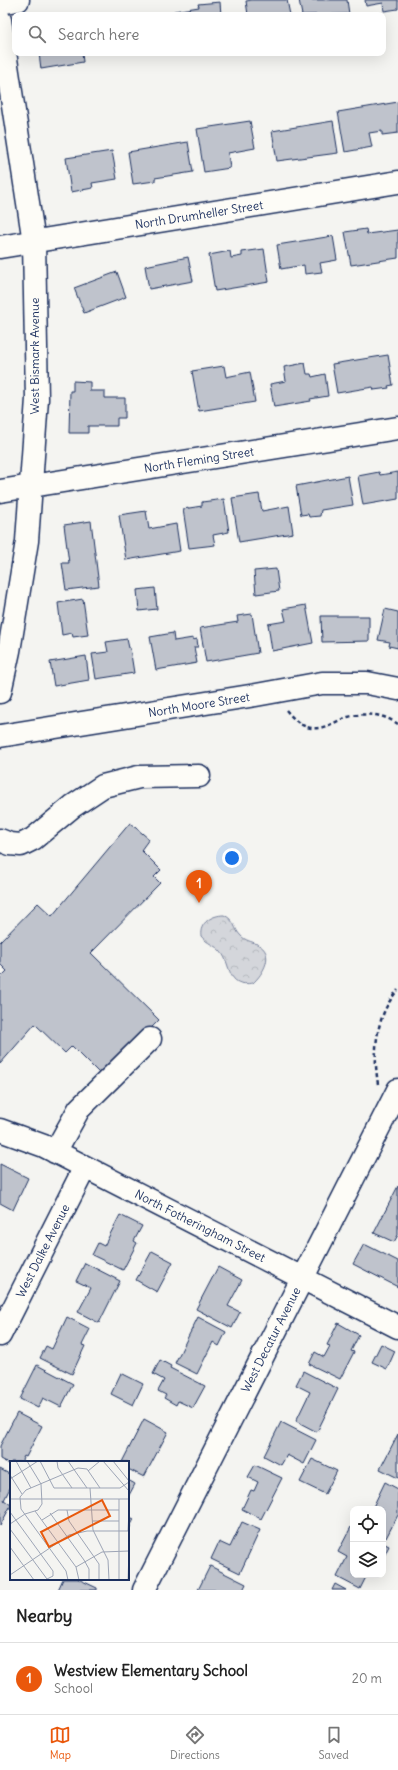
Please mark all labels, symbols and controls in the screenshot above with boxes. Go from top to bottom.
search box [12,12,386,56]
icon: search [26,23,48,45]
text: Search here [58,25,139,44]
street label: North Drumheller Street [134,197,264,232]
street label: West Bismark Avenue [27,298,42,414]
street label: North Fleming Street [143,443,255,476]
street label: North Moore Street [147,689,251,720]
your location [222,848,242,868]
pin: 1 [186,870,212,903]
street label: North Fotheringham Street [132,1186,268,1265]
street label: West Dalke Avenue [13,1202,73,1300]
street label: West Decatur Avenue [238,1285,304,1395]
inset map [10,1461,129,1580]
map controls [350,1506,386,1578]
button: locate [350,1506,386,1542]
button: layers [350,1542,386,1578]
text: Nearby [16,1605,72,1627]
text: Westview Elementary School [54,1661,248,1680]
text: 1 [26,1670,32,1687]
text: 20 m [352,1670,382,1687]
text: School [54,1680,93,1697]
tab: Map [49,1724,71,1762]
tab: Directions [170,1724,220,1762]
tab: Saved [318,1724,349,1762]

